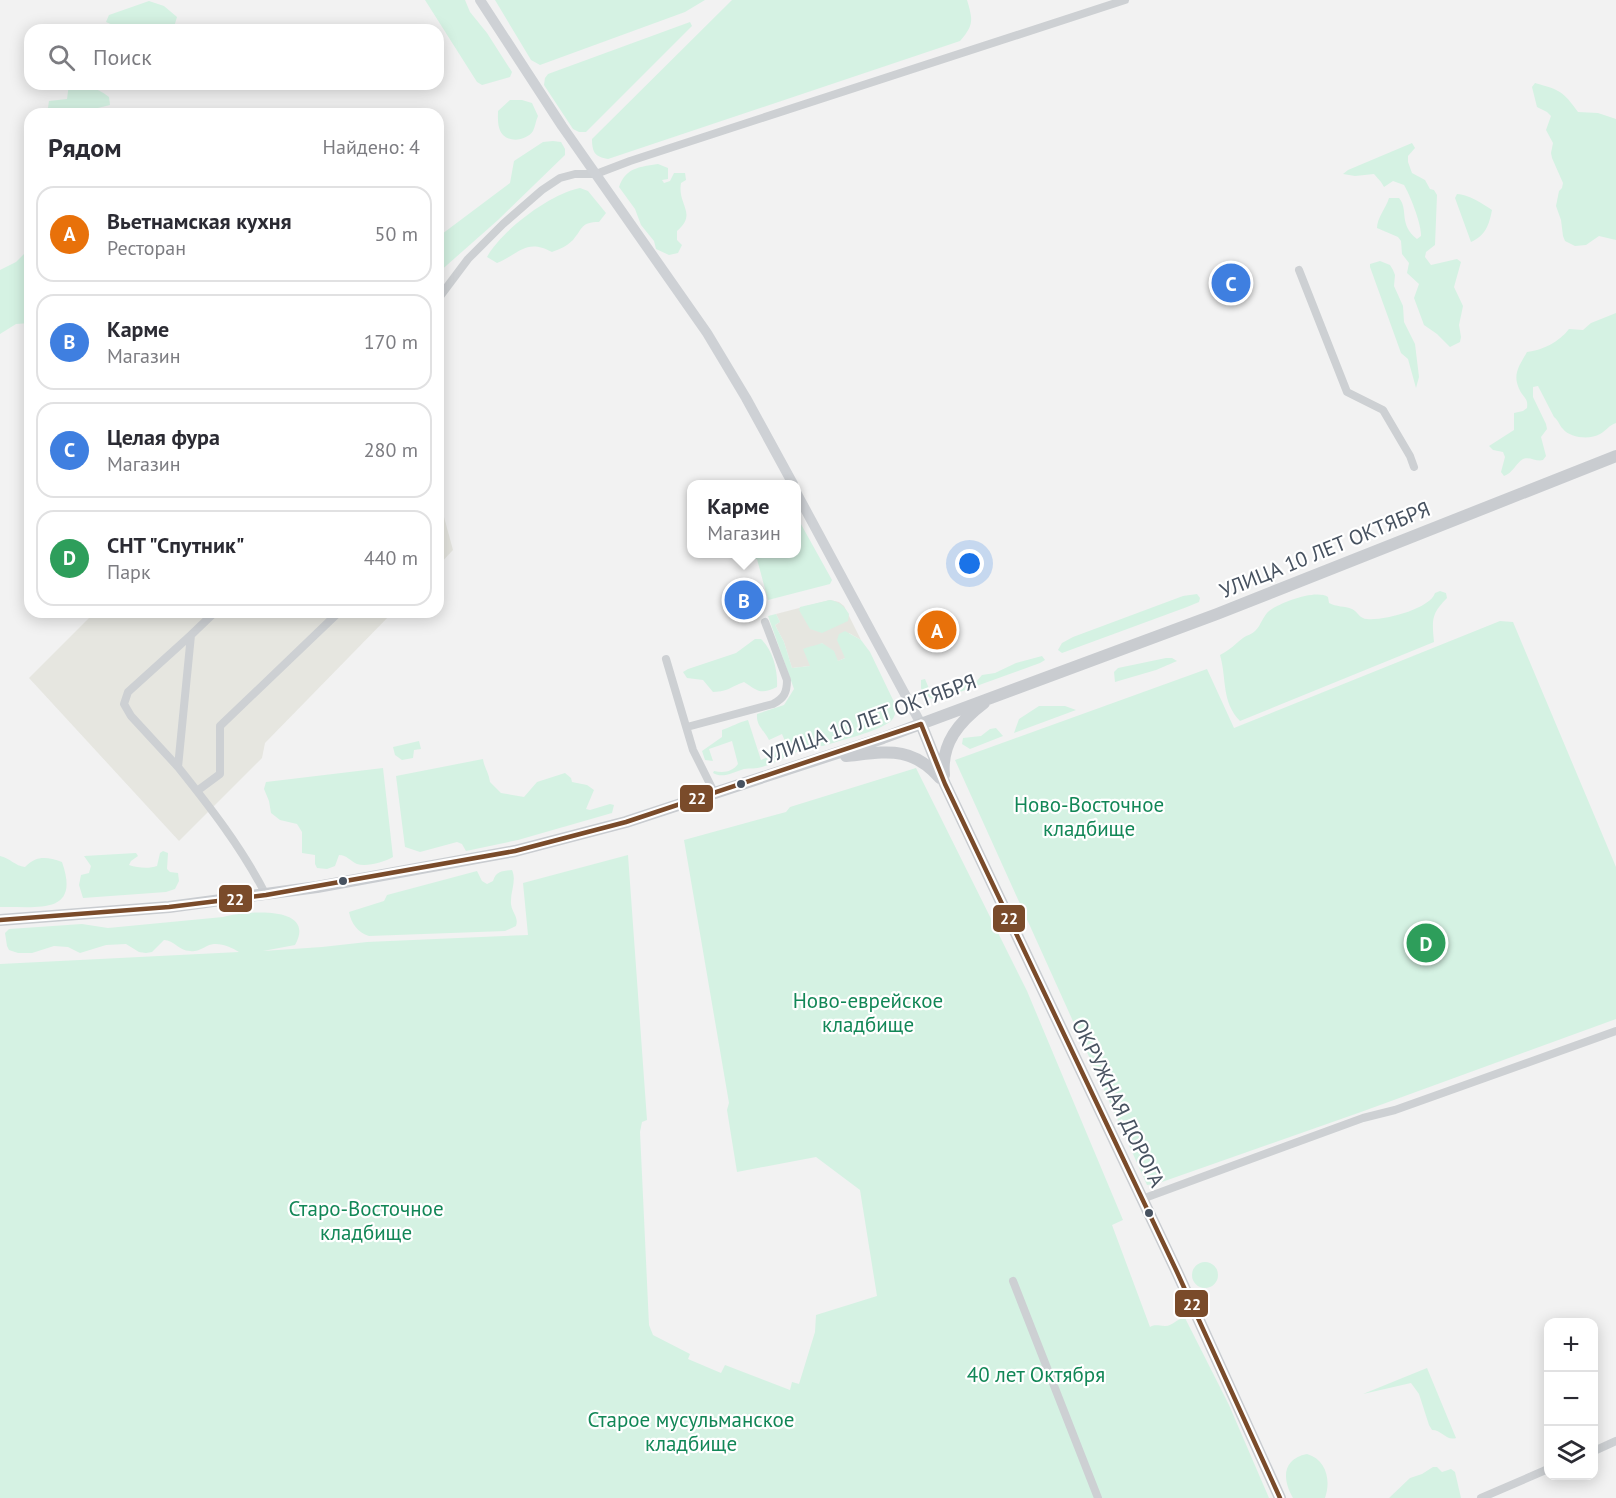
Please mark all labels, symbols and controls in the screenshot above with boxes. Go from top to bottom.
search box [24,24,444,90]
icon: search [45,41,78,74]
text: Поиск [93,43,152,71]
text: Рядом [48,131,122,164]
text: Найдено: 4 [323,134,420,160]
text: Вьетнамская кухня [107,207,292,235]
text: A [63,221,76,247]
text: 50 m [375,221,418,247]
text: Ресторан [107,235,186,261]
pin: C [1212,260,1250,306]
text: Карме [107,315,169,343]
text: B [64,329,75,355]
text: 170 m [364,329,418,355]
text: Магазин [107,343,181,369]
text: Целая фура [107,423,220,451]
text: C [64,437,75,463]
text: 280 m [364,437,418,463]
text: Магазин [107,451,181,477]
popup [687,480,801,558]
text: Карме [707,492,769,520]
street label: УЛИЦА 10 ЛЕТ ОКТЯБРЯ [1216,495,1434,604]
text: Магазин [707,520,781,546]
text: СНТ "Спутник" [107,531,244,559]
text: D [63,545,76,571]
text: 440 m [364,545,418,571]
your location [955,549,984,578]
text: Парк [107,559,150,585]
pin: B [724,578,764,622]
pin: A [918,608,956,652]
street label: УЛИЦА 10 ЛЕТ ОКТЯБРЯ [760,667,980,770]
unlabelled marker [735,778,747,790]
line badge: 22 [679,784,714,813]
text: 22 [688,788,706,808]
park label: Ново-Восточное кладбище [1014,791,1164,842]
unlabelled marker [337,875,349,887]
line badge: 22 [218,884,253,913]
text: 22 [226,889,244,909]
line badge: 22 [992,904,1026,933]
text: 22 [1000,908,1018,928]
pin: D [1406,920,1446,966]
park label: Ново-еврейское кладбище [793,987,943,1038]
street label: ОКРУЖНАЯ ДОРОГА [1066,1014,1171,1192]
park label: Старо-Восточное кладбище [288,1195,444,1246]
unlabelled marker [1143,1207,1155,1219]
line badge: 22 [1174,1289,1209,1318]
text: 22 [1183,1294,1201,1314]
map controls [1544,1318,1598,1480]
button: + [1544,1318,1598,1372]
park label: 40 лет Октября [967,1361,1105,1388]
button: − [1544,1372,1598,1426]
park label: Старое мусульманское кладбище [587,1406,795,1457]
button: layers [1544,1426,1598,1480]

